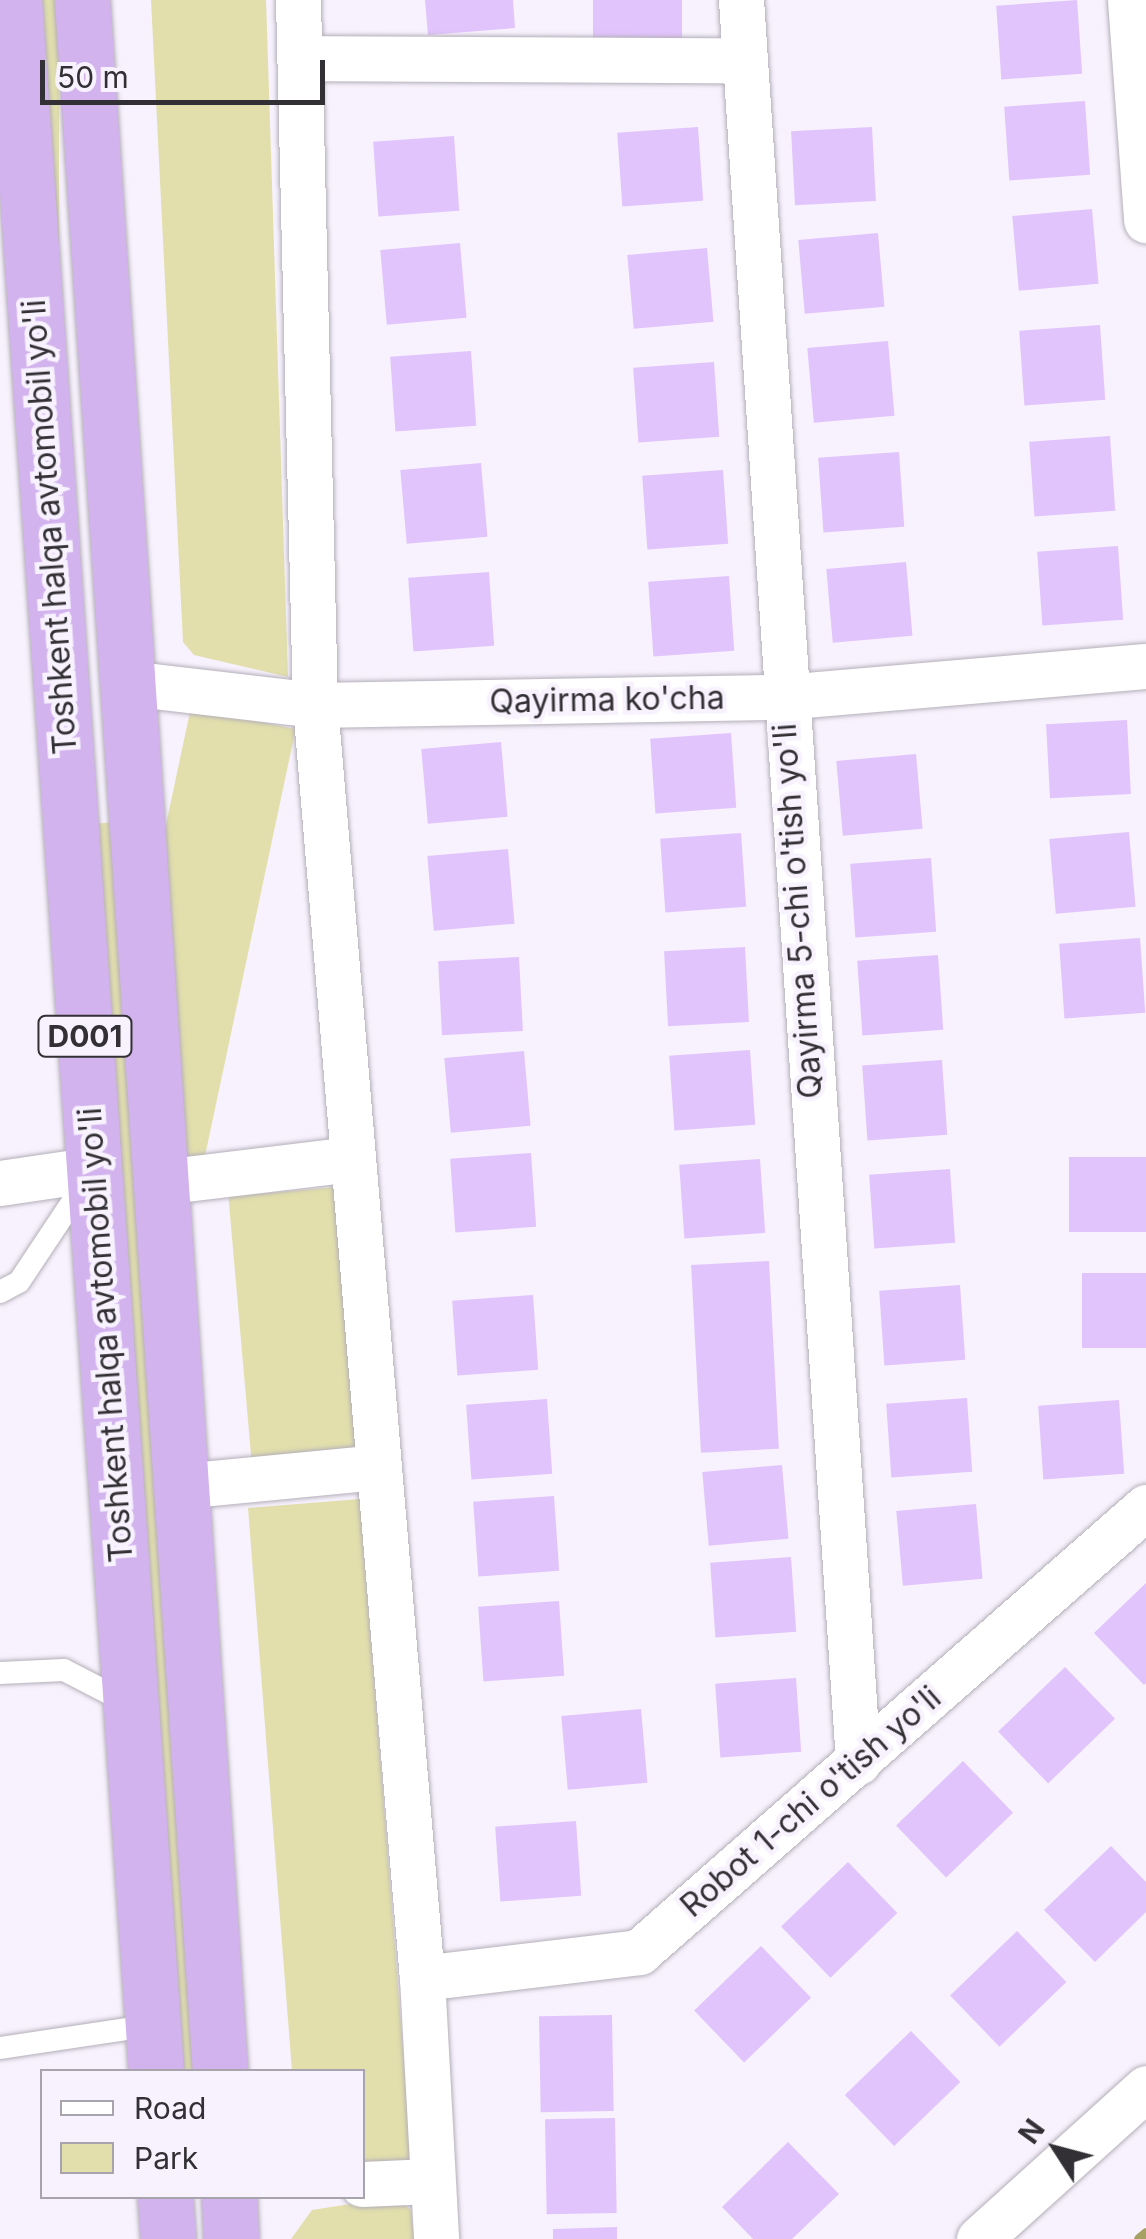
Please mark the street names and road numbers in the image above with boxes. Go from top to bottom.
street label: Toshkent halqa avtomobil yo'li [15,298,85,756]
street label: Qayirma ko'cha [489,679,725,721]
street label: Qayirma 5-chi o'tish yo'li [766,722,830,1100]
road number: D001 [35,1011,135,1061]
street label: Toshkent halqa avtomobil yo'li [71,1106,141,1564]
street label: Robot 1-chi o'tish yo'li [673,1679,949,1925]

